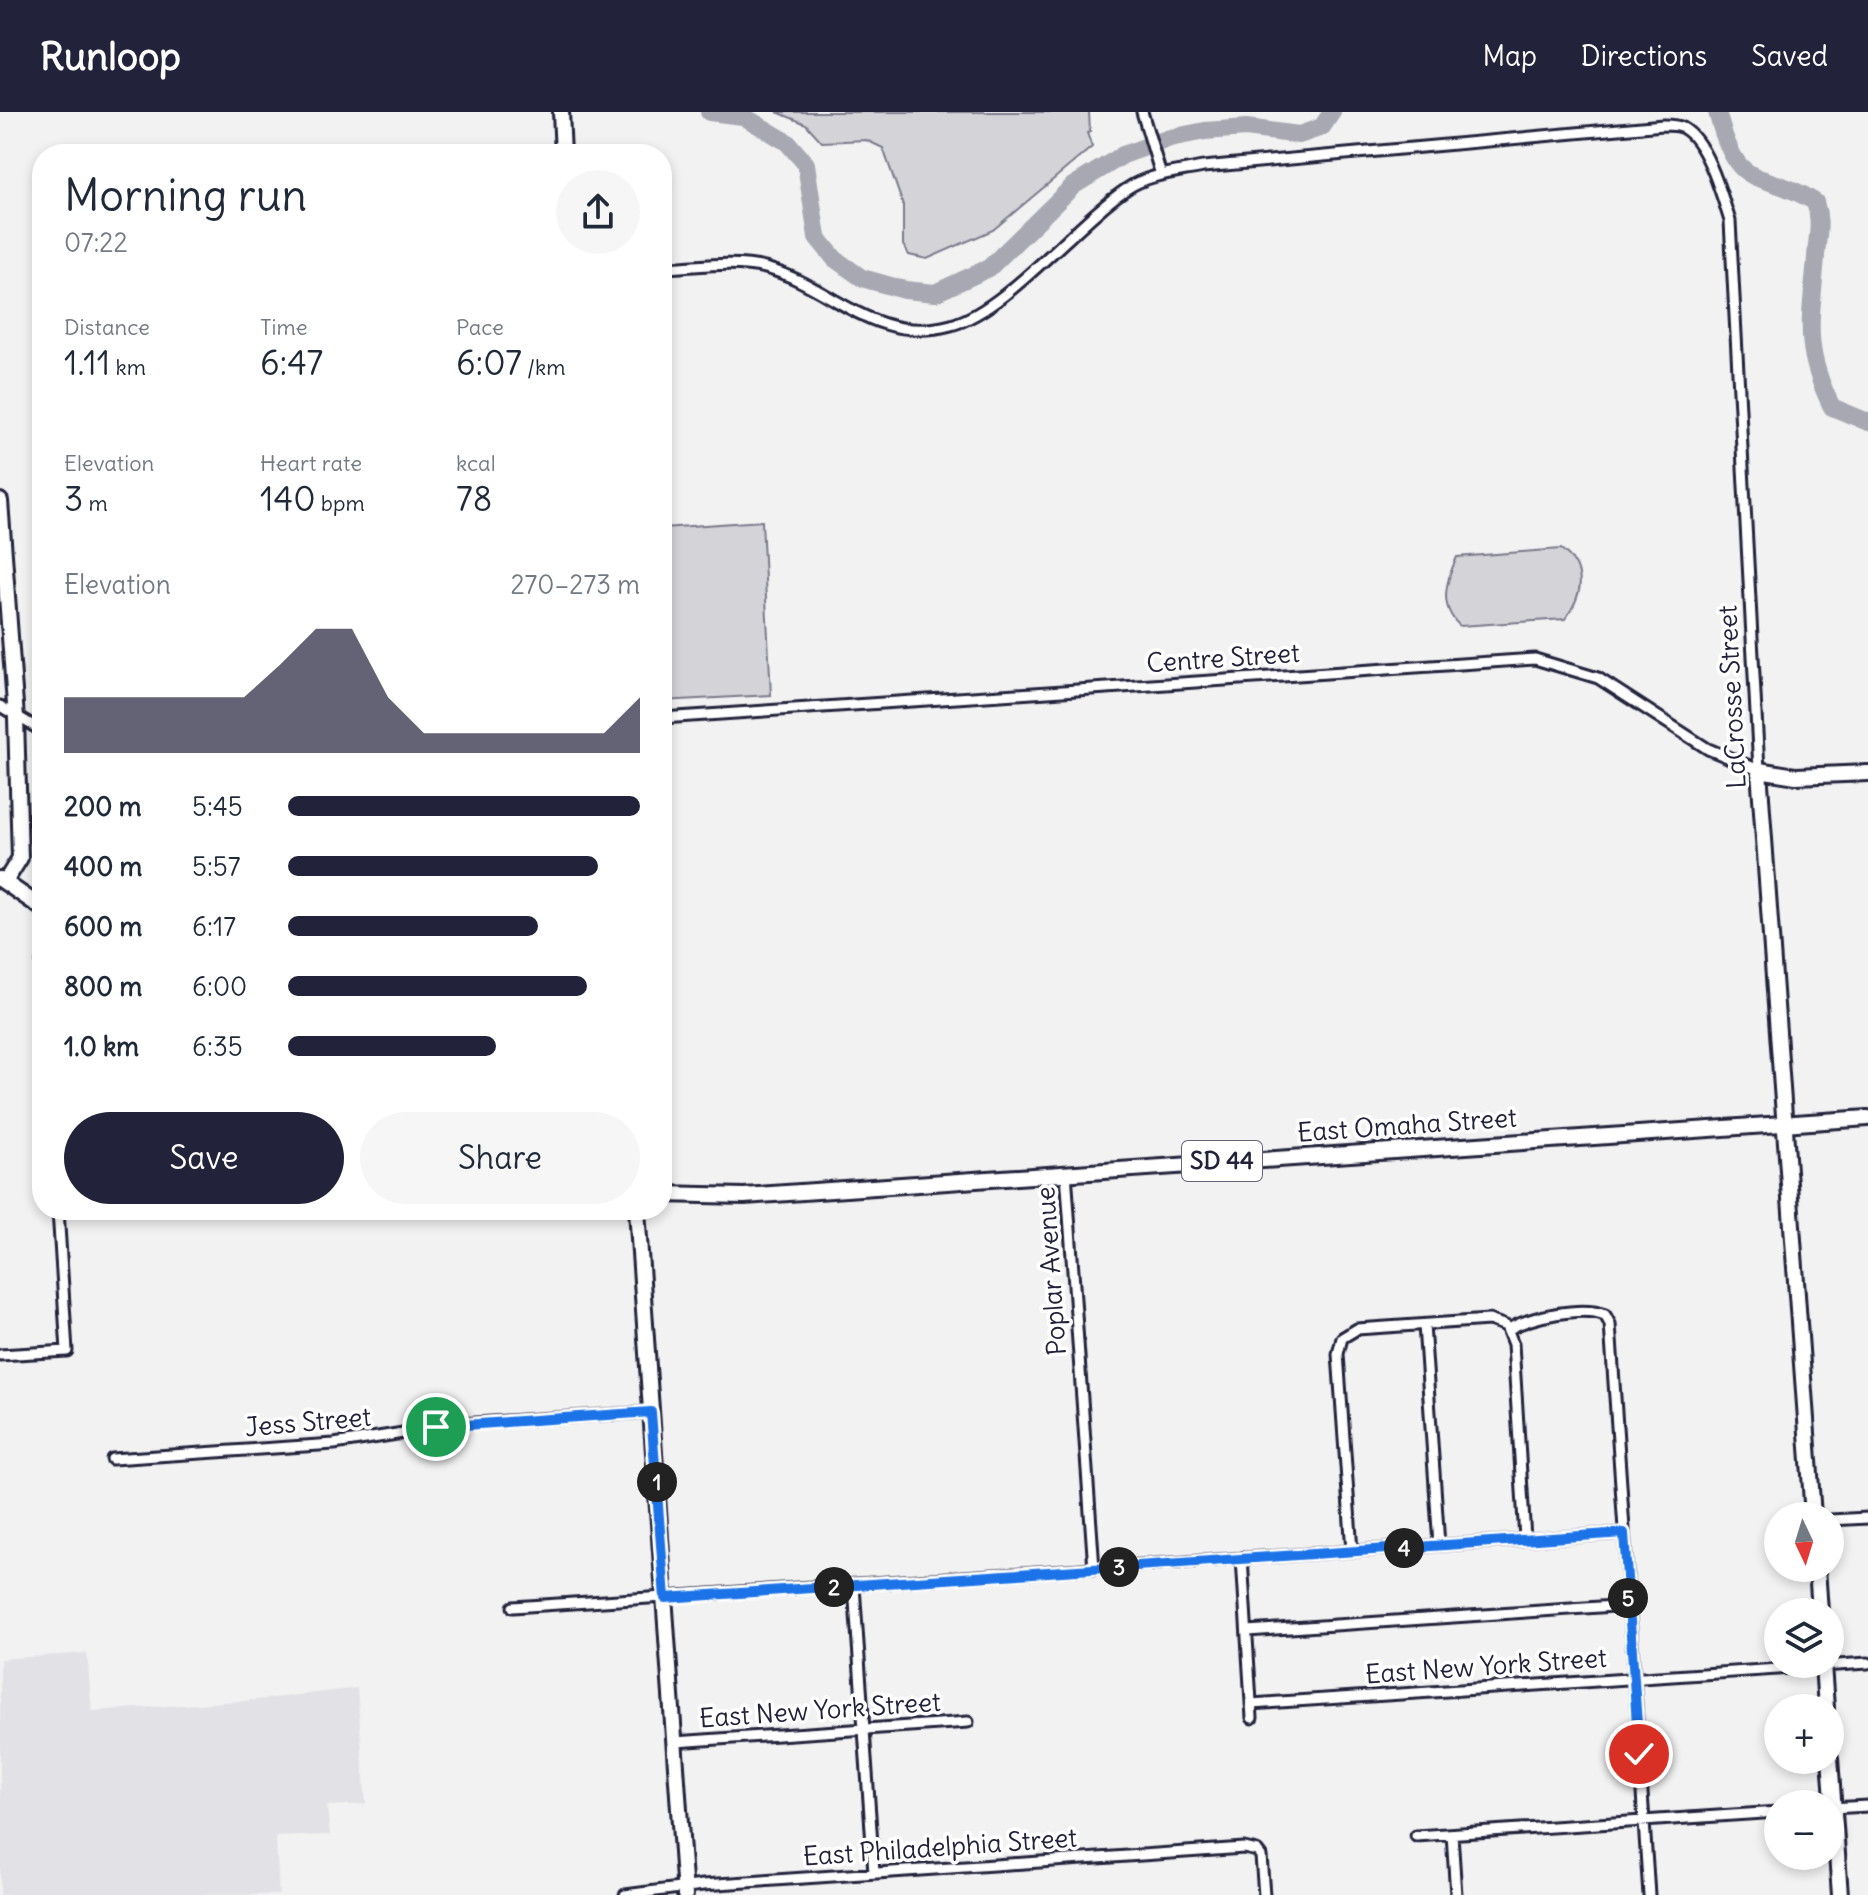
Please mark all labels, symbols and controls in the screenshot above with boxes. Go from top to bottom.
text: Runloop [40,33,181,80]
text: Map [1482,38,1537,74]
text: Directions [1581,38,1707,74]
text: Saved [1751,38,1828,74]
text: Morning run [64,168,307,223]
button: share [556,170,640,254]
text: 07:22 [64,226,128,259]
text: Distance [64,313,150,341]
text: Time [260,313,308,341]
text: Pace [456,313,504,341]
text: 1.11 [64,341,110,384]
text: 6:47 [260,341,323,384]
text: 6:07 [456,341,522,384]
text: km [110,353,146,381]
text: /km [522,353,566,381]
text: Elevation [64,449,154,477]
text: Heart rate [260,449,362,477]
text: kcal [456,449,496,477]
text: 3 [64,477,83,520]
text: 140 [260,477,316,520]
text: 78 [456,477,492,520]
text: m [83,489,108,517]
text: bpm [316,489,365,517]
text: Elevation [64,568,171,601]
text: 270–273 m [510,568,640,601]
street label: LaCrosse Street [1710,604,1753,790]
street label: Centre Street [1145,636,1301,679]
text: 200 m [64,790,141,823]
text: 5:45 [192,790,243,823]
text: 400 m [64,850,142,883]
text: 5:57 [192,850,241,883]
text: 600 m [64,910,142,943]
text: 6:17 [192,910,236,943]
text: 800 m [64,970,142,1003]
text: 6:00 [192,970,247,1003]
text: 1.0 km [64,1030,139,1063]
text: 6:35 [192,1030,243,1063]
street label: East Omaha Street [1296,1100,1518,1149]
button: Save [64,1112,344,1204]
button: Share [360,1112,640,1204]
road number: SD 44 [1182,1141,1262,1181]
street label: Poplar Avenue [1028,1186,1073,1357]
pin [402,1393,470,1461]
street label: Jess Street [244,1400,373,1443]
icon: arrive [414,1405,458,1449]
pin: 1 [637,1462,677,1502]
text: 1 [653,1468,661,1496]
north arrow [1764,1502,1844,1582]
map controls [1764,1502,1844,1870]
pin: 4 [1384,1528,1424,1568]
text: 4 [1398,1534,1410,1562]
pin: 3 [1099,1547,1139,1587]
text: 3 [1113,1553,1125,1581]
pin: 2 [814,1567,854,1607]
text: 2 [828,1573,840,1601]
pin: 5 [1608,1578,1648,1618]
text: 5 [1622,1584,1634,1612]
button: layers [1764,1598,1844,1678]
street label: East New York Street [1364,1641,1608,1690]
street label: East New York Street [698,1685,942,1734]
button: + [1764,1694,1844,1774]
pin [1605,1720,1673,1788]
icon: check [1617,1732,1661,1776]
button: − [1764,1790,1844,1870]
street label: East Philadelphia Street [802,1820,1078,1873]

